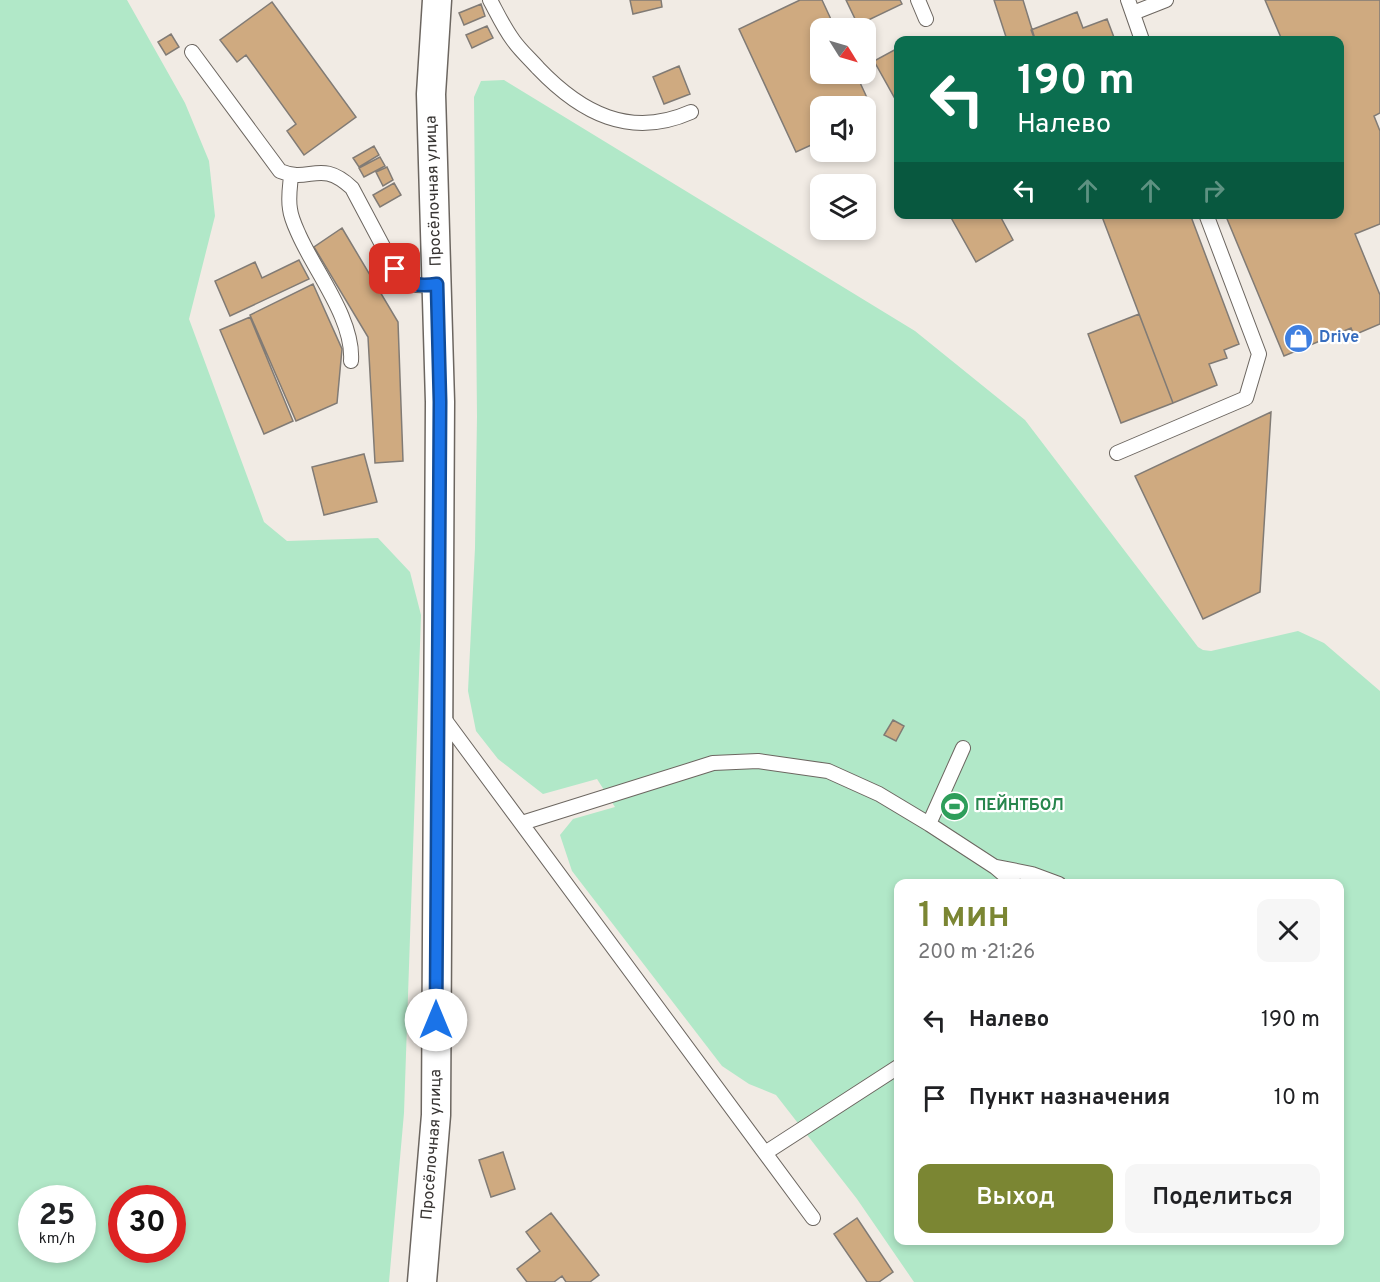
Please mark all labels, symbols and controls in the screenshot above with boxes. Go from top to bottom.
north arrow [810,18,876,84]
map controls [810,18,876,240]
text: 190 m [1017,56,1135,109]
icon: left [918,60,996,138]
button: sound [810,96,876,162]
text: Налево [1017,108,1111,142]
street label: Просёлочная улица [421,115,447,267]
button: layers [810,174,876,240]
icon: left [1008,174,1041,207]
icon: ahead [1071,174,1104,207]
icon: ahead [1134,174,1167,207]
icon: right [1197,174,1230,207]
pin [369,243,420,294]
icon: arrive [378,252,411,285]
shop icon: Drive [1282,322,1314,354]
place label: Drive [1319,328,1359,348]
sports icon: ПЕЙНТБОЛ [938,790,970,822]
place label: ПЕЙНТБОЛ [975,794,1064,816]
text: 1 мин [918,894,1010,940]
button: close [1257,899,1320,962]
text: 200 m · 21:26 [918,940,1035,966]
position arrow [404,988,468,1052]
icon: left [918,1004,951,1037]
text: Налево [969,1007,1049,1034]
text: 190 m [1261,1007,1320,1034]
street label: Просёлочная улица [417,1069,446,1221]
icon: arrive [918,1082,951,1115]
text: Пункт назначения [969,1085,1170,1112]
text: 10 m [1274,1085,1320,1112]
button: Выход [918,1164,1113,1233]
button: Поделиться [1125,1164,1320,1233]
speed limit sign: 30 [108,1185,186,1263]
text: 25 [39,1198,75,1235]
text: km/h [39,1230,75,1249]

